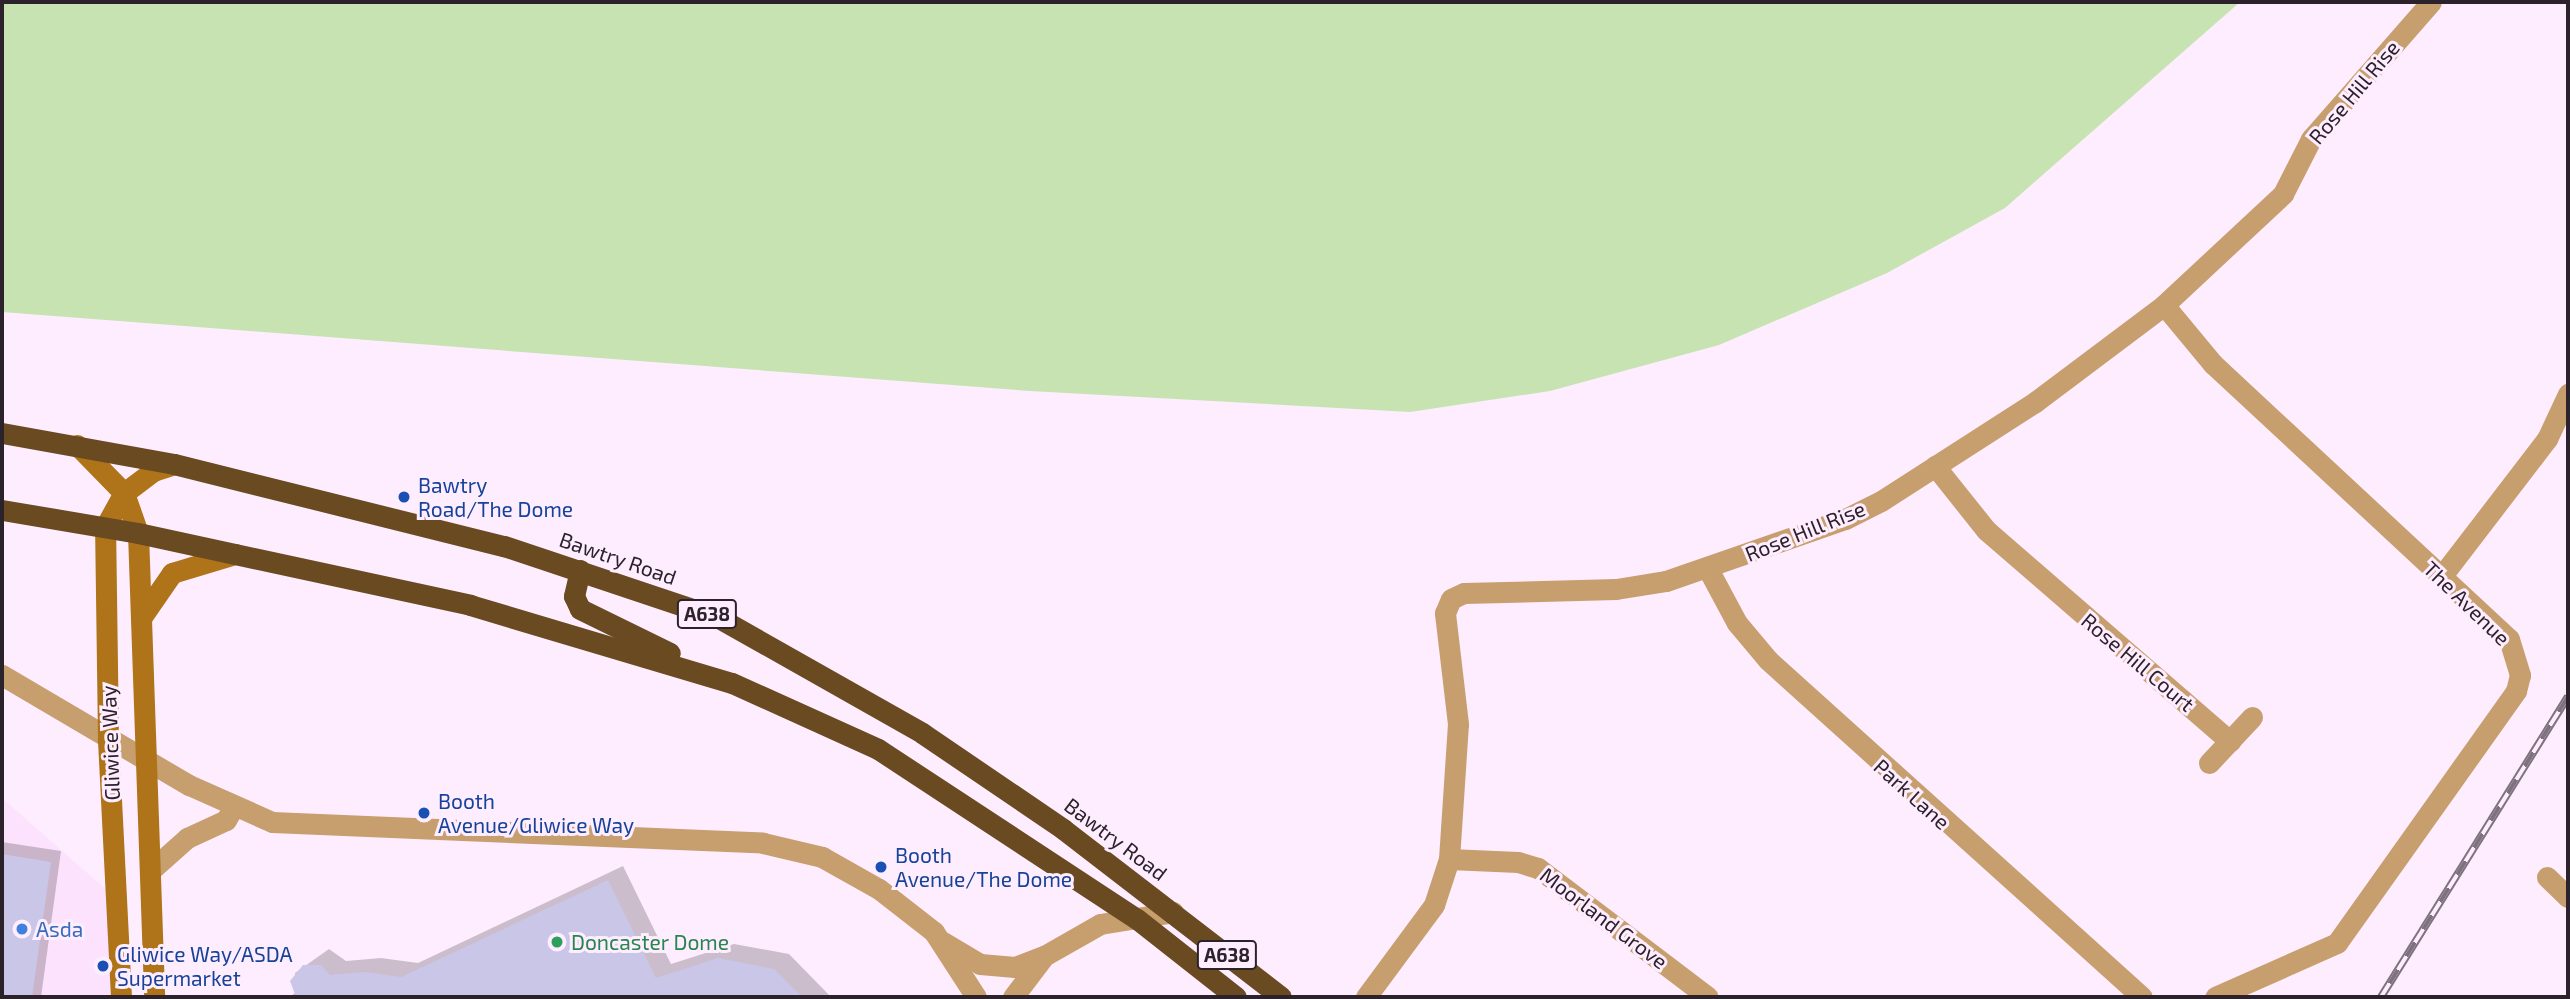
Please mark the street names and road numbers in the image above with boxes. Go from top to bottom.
street label: Rose Hill Rise [2303,35,2405,149]
street label: Rose Hill Rise [1741,495,1869,567]
street label: Bawtry Road [556,526,680,590]
street label: The Avenue [2418,555,2516,651]
road number: A638 [676,598,738,629]
street label: Rose Hill Court [2076,607,2200,717]
street label: Gliwice Way [95,685,125,801]
street label: Park Lane [1869,753,1955,835]
street label: Bawtry Road [1060,792,1172,886]
street label: Moorland Grove [1535,862,1673,974]
road number: A638 [1196,939,1258,970]

